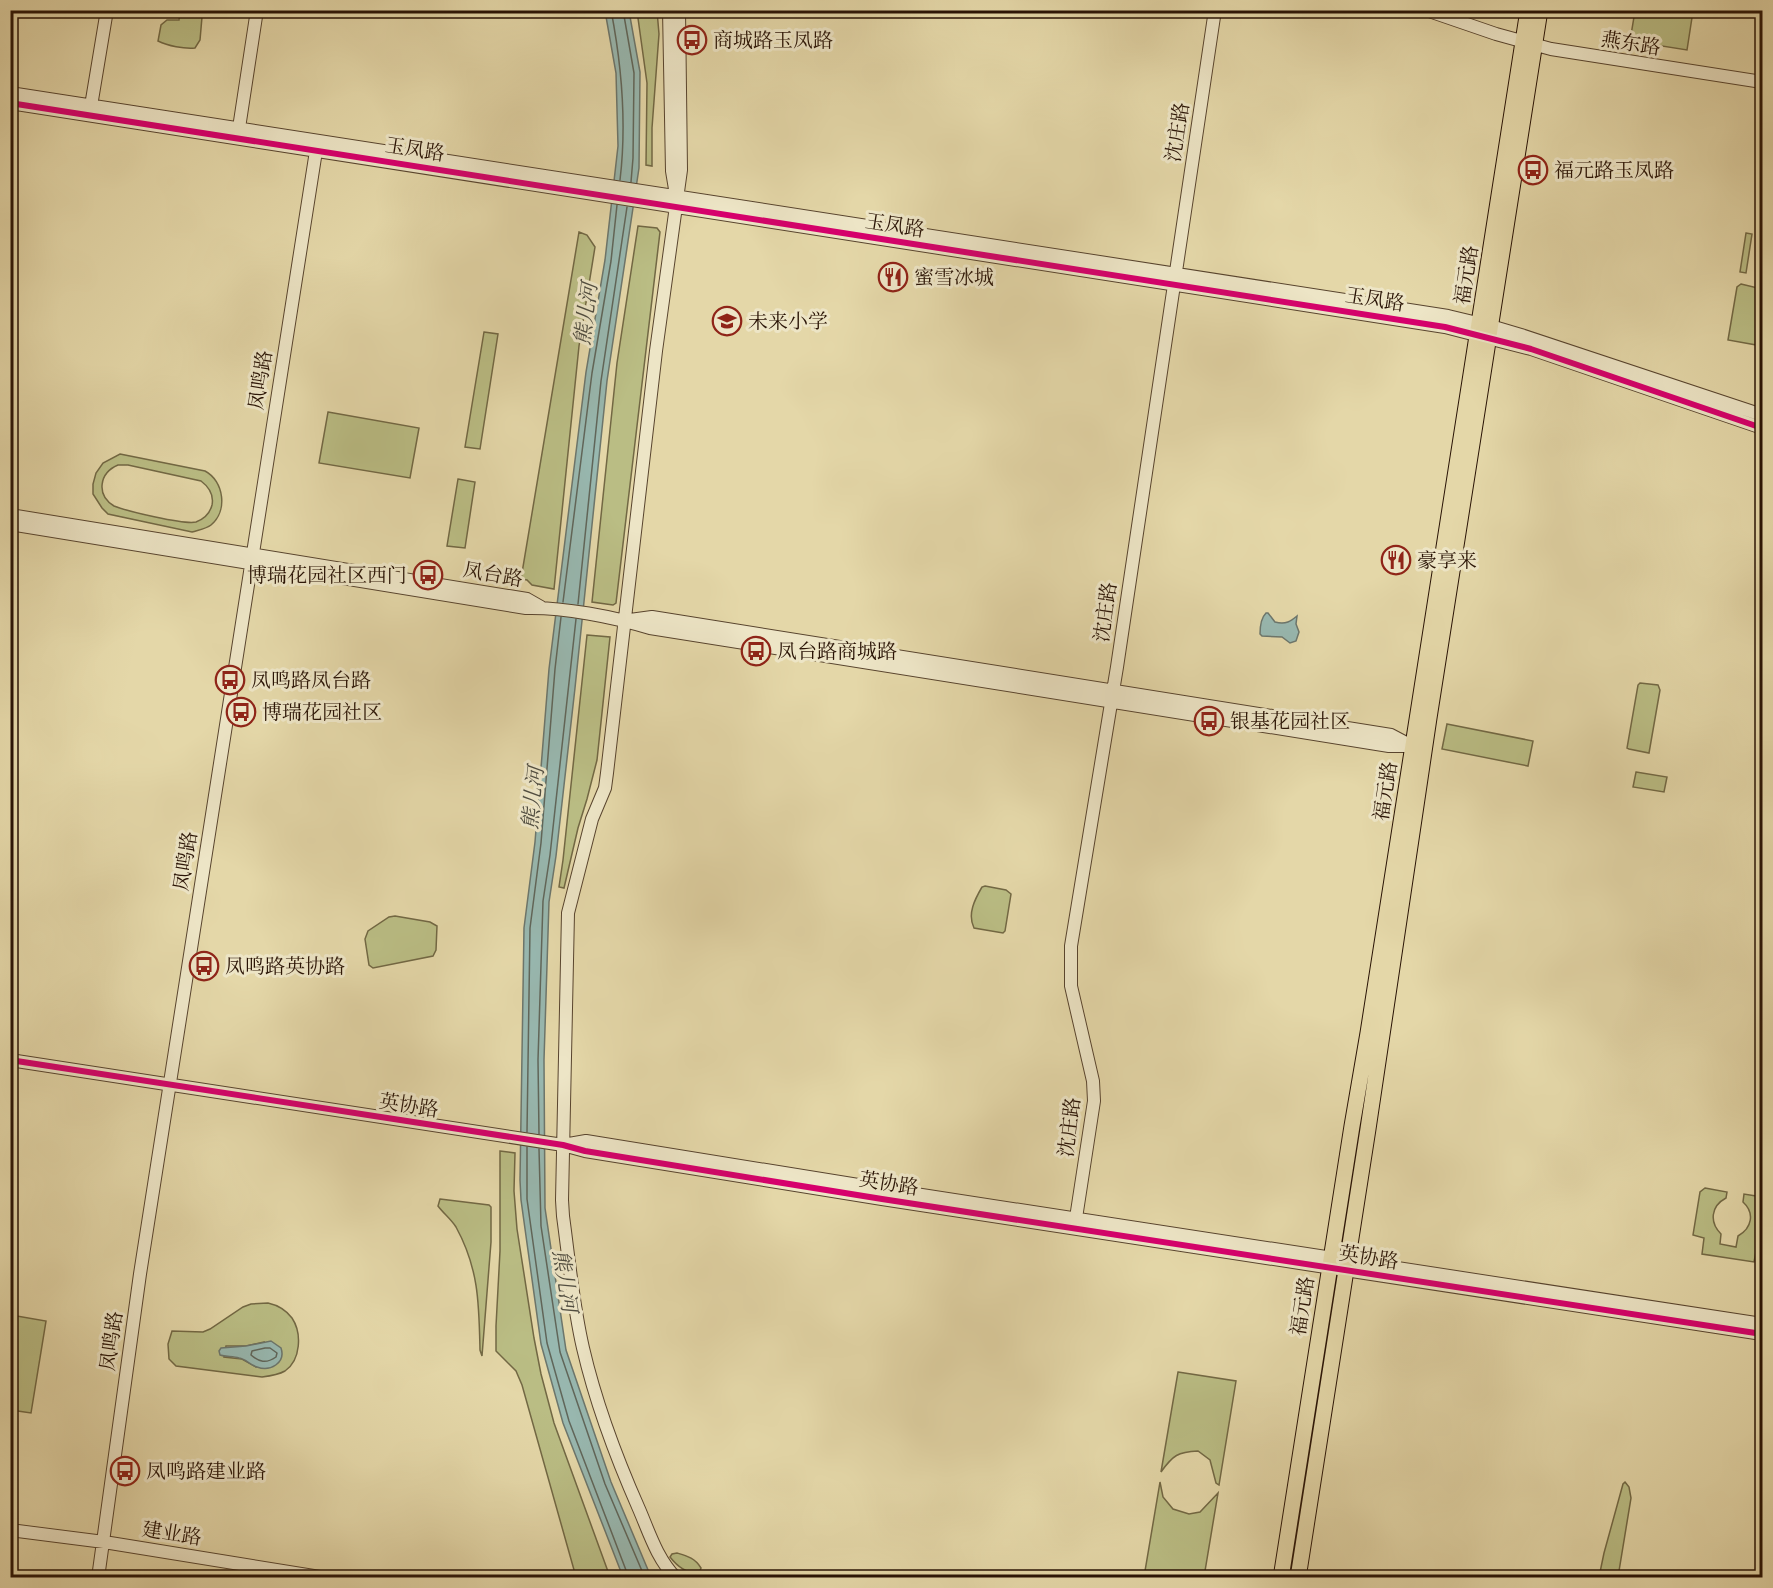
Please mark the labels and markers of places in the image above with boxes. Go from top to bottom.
bus stop icon: 商城路玉凤路 [676,24,708,56]
place label: 商城路玉凤路 [713,28,833,53]
bus stop icon: 福元路玉凤路 [1517,154,1549,186]
place label: 福元路玉凤路 [1554,158,1674,183]
restaurant icon: 蜜雪冰城 [877,261,909,293]
place label: 蜜雪冰城 [914,265,994,290]
school or university icon: 未来小学 [711,305,743,337]
place label: 未来小学 [748,309,828,334]
restaurant icon: 豪享来 [1380,544,1412,576]
place label: 豪享来 [1417,548,1477,573]
bus stop icon: 博瑞花园社区西门 [412,559,444,591]
place label: 博瑞花园社区西门 [247,563,407,588]
bus stop icon: 凤台路商城路 [740,635,772,667]
place label: 凤台路商城路 [777,639,897,664]
bus stop icon: 凤鸣路凤台路 [214,664,246,696]
place label: 凤鸣路凤台路 [251,668,371,693]
bus stop icon: 博瑞花园社区 [225,696,257,728]
place label: 博瑞花园社区 [262,700,382,725]
bus stop icon: 银基花园社区 [1193,705,1225,737]
place label: 银基花园社区 [1230,709,1350,734]
bus stop icon: 凤鸣路英协路 [188,950,220,982]
place label: 凤鸣路英协路 [225,954,345,979]
bus stop icon: 凤鸣路建业路 [109,1455,141,1487]
place label: 凤鸣路建业路 [146,1459,266,1484]

